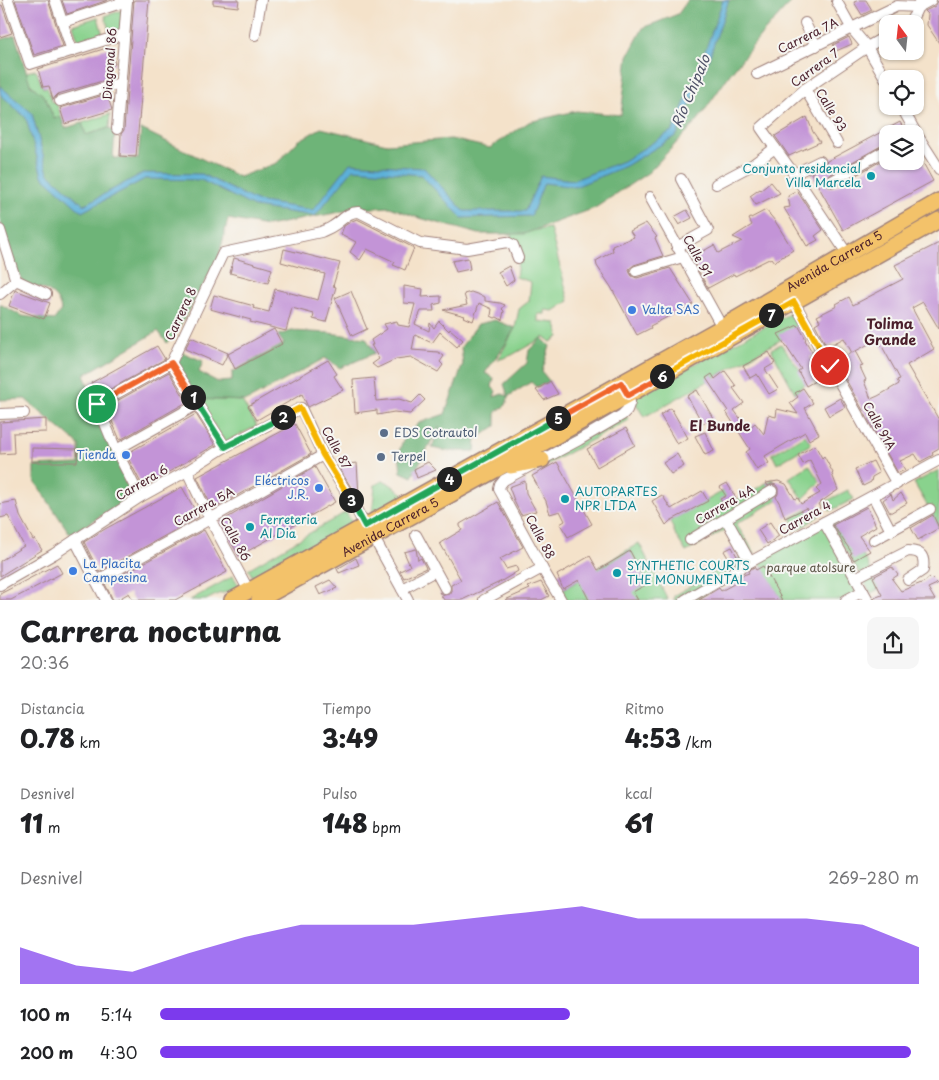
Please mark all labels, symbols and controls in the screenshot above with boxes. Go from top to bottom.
street label: Carrera 7A [774,13,841,57]
north arrow [879,15,924,60]
map controls [879,15,924,170]
street label: Diagonal 86 [98,27,120,100]
street label: Carrera 7 [787,43,842,91]
water label: Río Chipalo [666,50,716,130]
button: locate [879,70,924,115]
street label: Calle 93 [812,84,852,135]
button: layers [879,125,924,170]
place label: Conjunto residencial Villa Marcela [743,159,862,191]
marker: Conjunto residencial Villa Marcela [865,170,877,182]
street label: Avenida Carrera 5 [783,226,886,296]
street label: Calle 91 [679,231,717,280]
street label: Carrera 8 [160,284,200,343]
place label: Valta SAS [642,300,700,318]
pin: 7 [758,302,784,328]
marker: Valta SAS [626,304,638,316]
text: 7 [767,305,776,326]
district label: Tolima Grande [864,313,916,350]
pin [809,345,851,387]
icon: check [816,352,844,380]
pin: 6 [650,364,674,388]
text: 6 [658,366,667,387]
pin [76,383,118,425]
pin: 1 [180,384,206,410]
text: 1 [190,387,197,408]
icon: arrive [83,390,111,418]
street label: Calle 91A [859,398,901,453]
pin: 2 [270,404,296,430]
pin: 5 [546,406,570,430]
text: 2 [279,407,288,428]
text: 5 [554,408,563,429]
district label: El Bunde [690,415,751,436]
street label: Calle 87 [318,423,356,472]
place label: EDS Cotrautol [394,423,477,441]
marker: EDS Cotrautol [378,427,390,439]
place label: Tienda [77,445,117,463]
place label: Terpel [391,447,426,465]
marker: Tienda [120,449,132,461]
marker: Terpel [375,451,387,463]
street label: Carrera 6 [112,460,171,504]
pin: 4 [436,466,462,492]
text: 4 [445,469,454,490]
place label: Eléctricos J.R. [255,471,309,503]
street label: Carrera 4A [691,480,758,528]
street label: Carrera 5A [170,482,237,530]
marker: Eléctricos J.R. [313,482,325,494]
place label: AUTOPARTES NPR LTDA [575,482,658,514]
pin: 3 [338,488,364,512]
text: 3 [347,490,356,511]
street label: Avenida Carrera 5 [338,493,442,561]
marker: AUTOPARTES NPR LTDA [559,493,571,505]
street label: Carrera 4 [775,495,834,539]
place label: Ferreteria Al Dia [260,510,318,542]
street label: Calle 88 [522,511,560,562]
street label: Calle 86 [216,513,256,564]
marker: Ferreteria Al Dia [244,521,256,533]
place label: La Placita Campesina [83,554,147,586]
place label: SYNTHETIC COURTS THE MONUMENTAL [627,556,750,588]
park label: parque atolsure [766,558,856,576]
marker: La Placita Campesina [67,565,79,577]
marker: SYNTHETIC COURTS THE MONUMENTAL [611,567,623,579]
text: Carrera nocturna [20,609,281,652]
button: share [867,617,919,669]
text: 20:36 [20,650,69,674]
text: Distancia [20,698,85,719]
text: Tiempo [322,698,371,719]
text: Ritmo [625,698,664,719]
text: 0.78 [20,719,75,757]
text: 3:49 [322,719,378,757]
text: 4:53 [625,719,681,757]
text: km [75,732,101,753]
text: /km [681,732,712,753]
text: Desnivel [20,783,75,804]
text: Pulso [322,783,357,804]
text: kcal [625,783,653,804]
text: 11 [20,804,43,842]
text: 148 [322,804,368,842]
text: 61 [625,804,653,842]
text: m [43,817,60,838]
text: bpm [368,817,401,838]
text: Desnivel [20,865,82,889]
text: 269–280 m [828,865,919,889]
text: 100 m [20,1002,70,1026]
text: 5:14 [100,1002,133,1026]
text: 200 m [20,1040,74,1064]
text: 4:30 [100,1040,137,1064]

